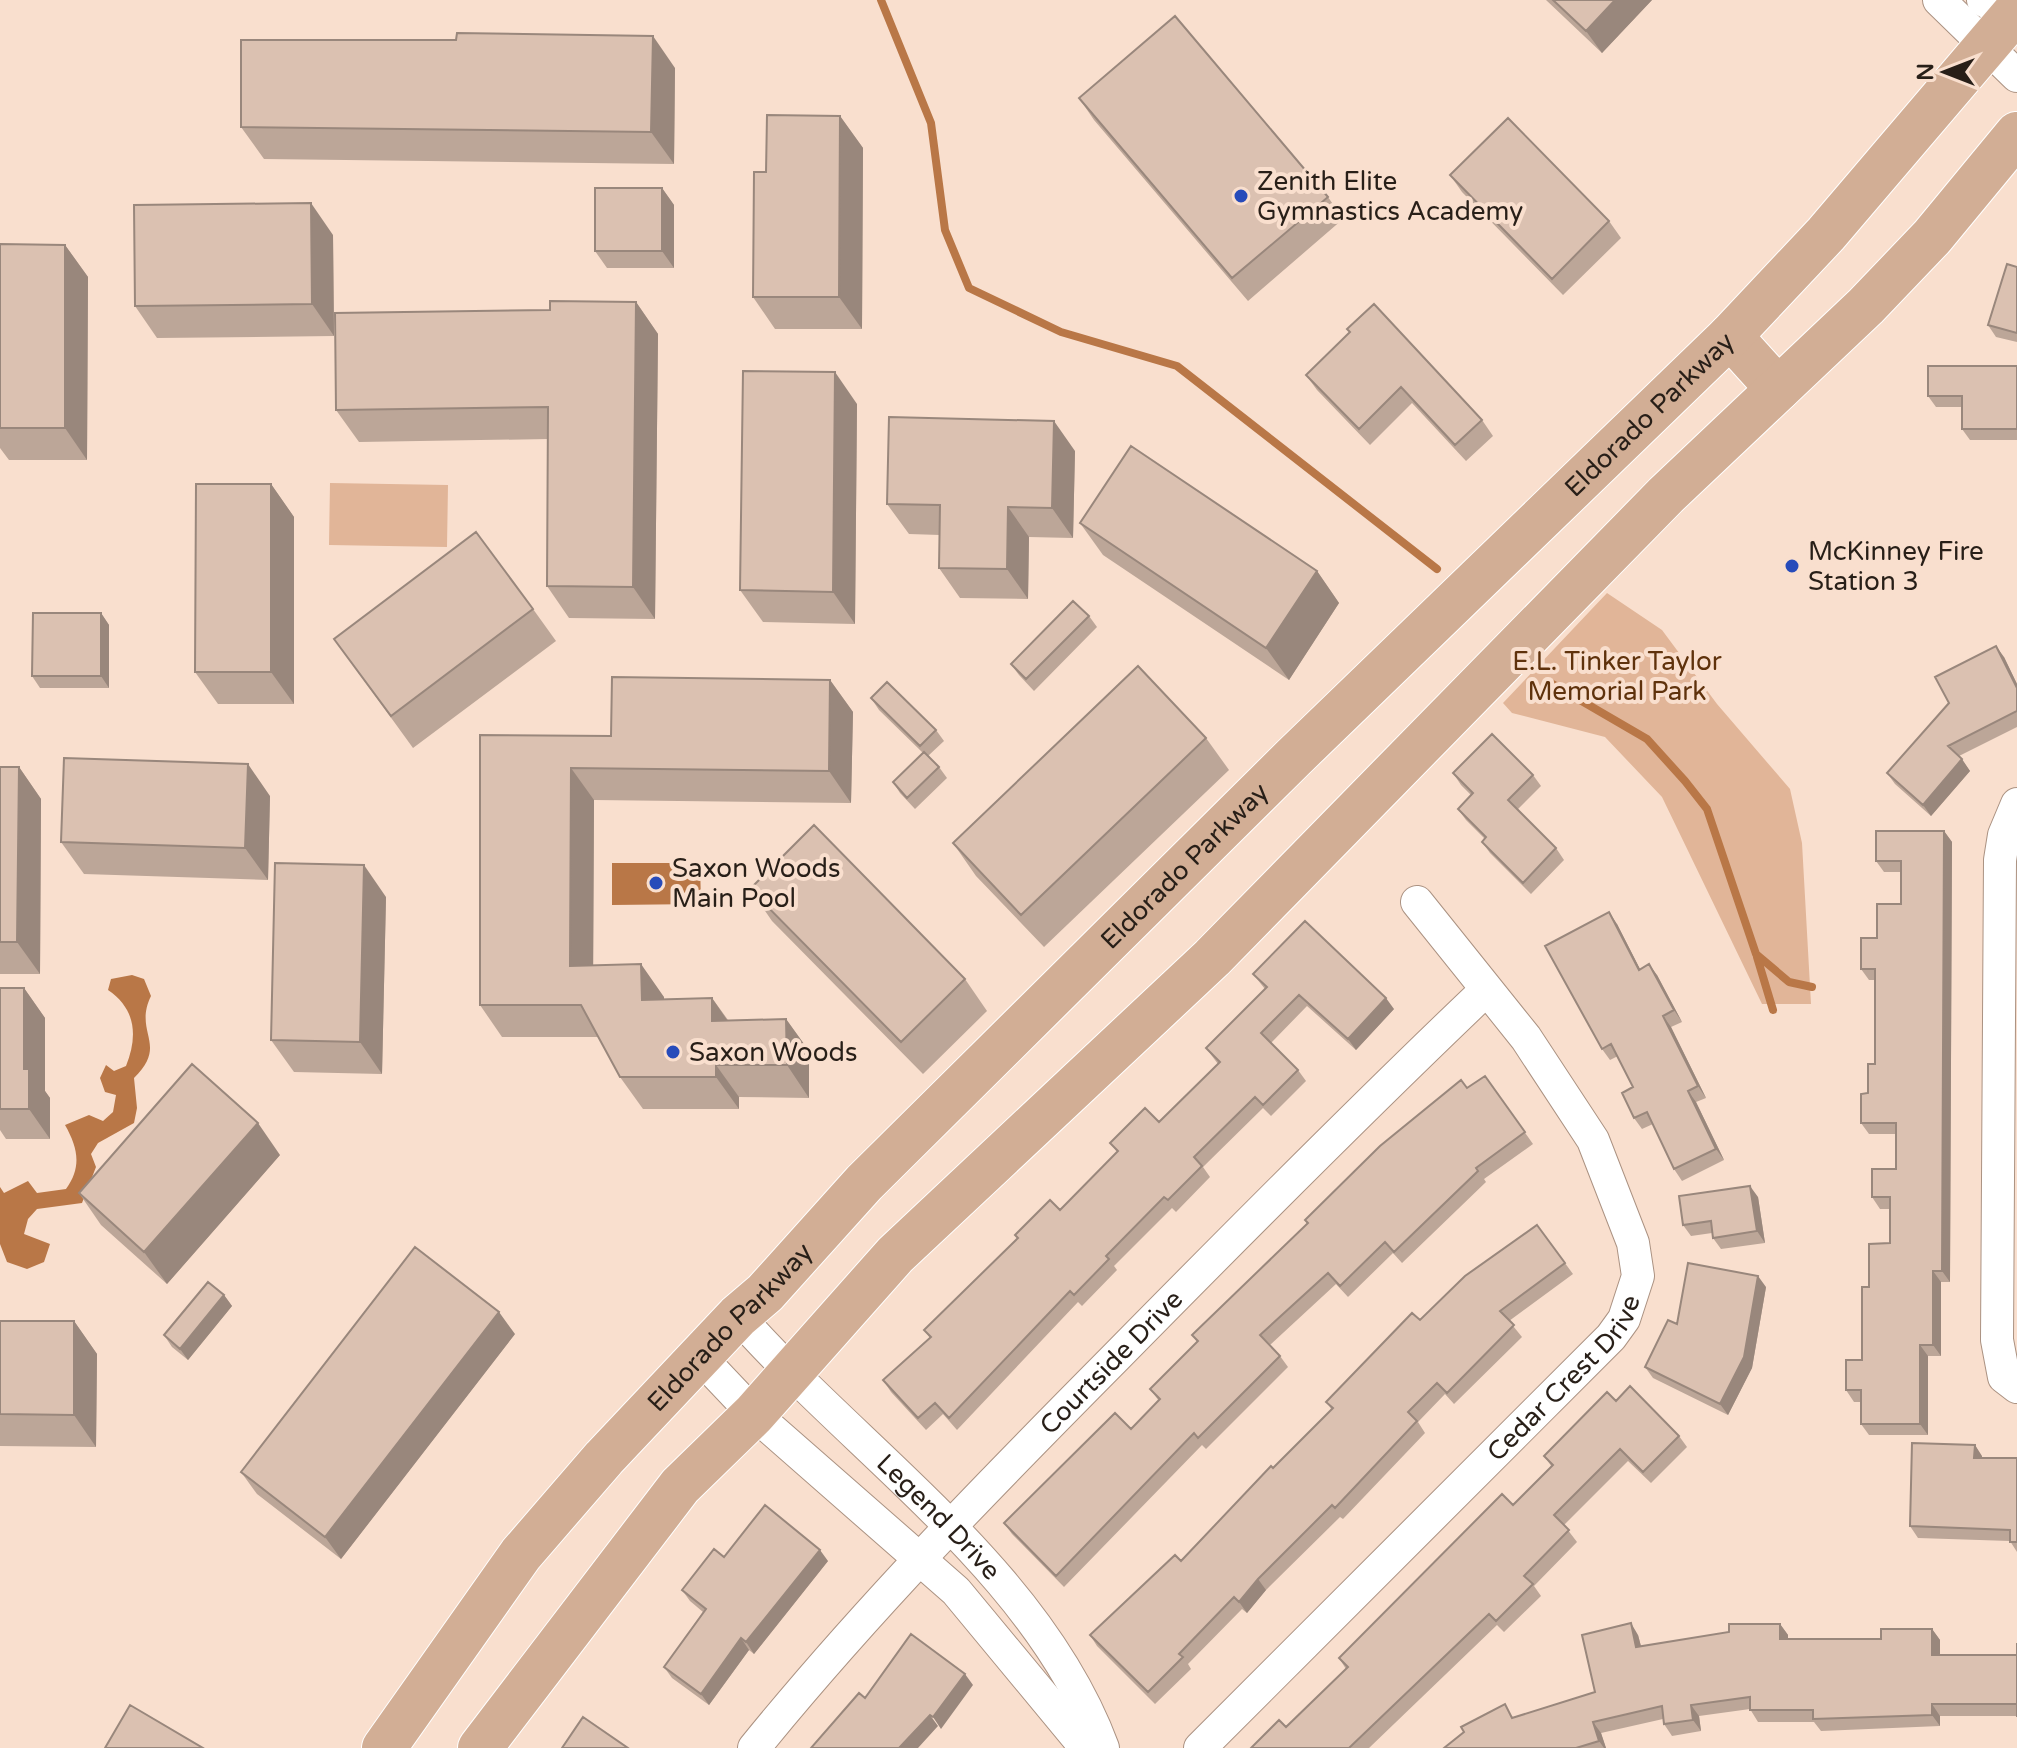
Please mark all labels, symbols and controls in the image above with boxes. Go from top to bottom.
north arrow [1905,32,1985,112]
text: N [1913,63,1939,81]
place label: Zenith Elite Gymnastics Academy [1257,166,1523,227]
marker: Zenith Elite Gymnastics Academy [1232,187,1250,205]
street label: Eldorado Parkway [1558,326,1741,503]
place label: McKinney Fire Station 3 [1808,536,1984,597]
marker: McKinney Fire Station 3 [1783,557,1801,575]
park label: E.L. Tinker Taylor Memorial Park [1512,646,1722,707]
street label: Eldorado Parkway [1094,776,1275,956]
place label: Saxon Woods Main Pool [672,853,840,914]
marker: Saxon Woods Main Pool [647,874,665,892]
place label: Saxon Woods [689,1037,857,1068]
marker: Saxon Woods [664,1043,682,1061]
street label: Eldorado Parkway [641,1236,819,1418]
street label: Courtside Drive [1033,1284,1189,1441]
street label: Cedar Crest Drive [1481,1291,1647,1468]
street label: Legend Drive [870,1448,1007,1586]

